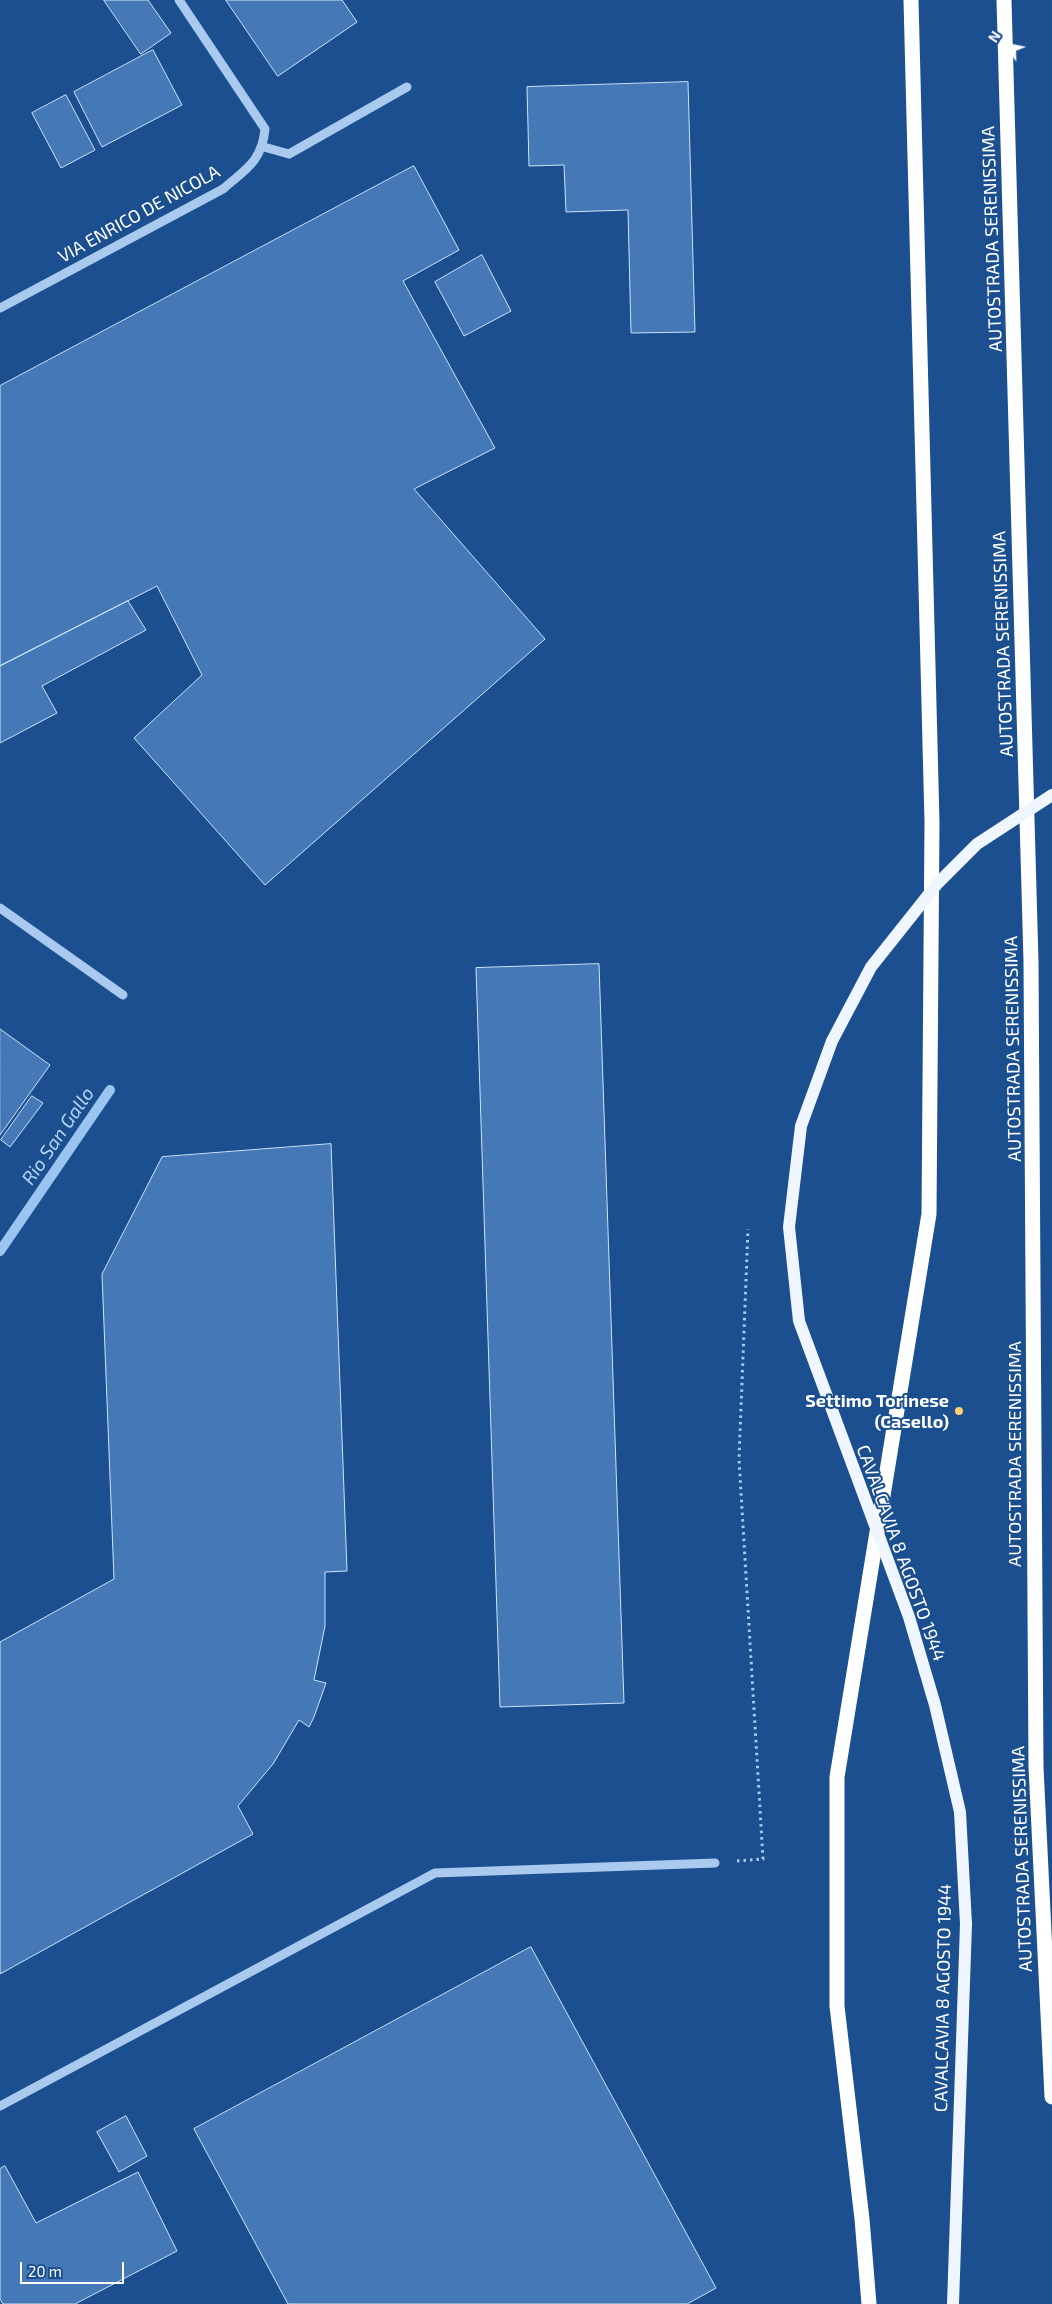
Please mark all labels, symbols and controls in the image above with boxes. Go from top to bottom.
north arrow [982,20,1032,70]
text: N [984,28,1004,45]
street label: AUTOSTRADA SERENISSIMA [977,126,1007,352]
street label: VIA ENRICO DE NICOLA [54,161,224,267]
street label: AUTOSTRADA SERENISSIMA [988,531,1018,757]
street label: AUTOSTRADA SERENISSIMA [1000,936,1026,1162]
water label: Rio San Gallo [17,1083,99,1189]
street label: AUTOSTRADA SERENISSIMA [1004,1341,1026,1567]
place label: Settimo Torinese (Casello) [805,1390,949,1432]
marker: Settimo Torinese (Casello) [953,1405,965,1417]
street label: CAVALCAVIA 8 AGOSTO 1944 [852,1442,950,1664]
street label: AUTOSTRADA SERENISSIMA [1007,1746,1037,1972]
street label: CAVALCAVIA 8 AGOSTO 1944 [930,1884,956,2112]
scale bar [22,2252,126,2284]
text: 20 m [28,2262,62,2280]

